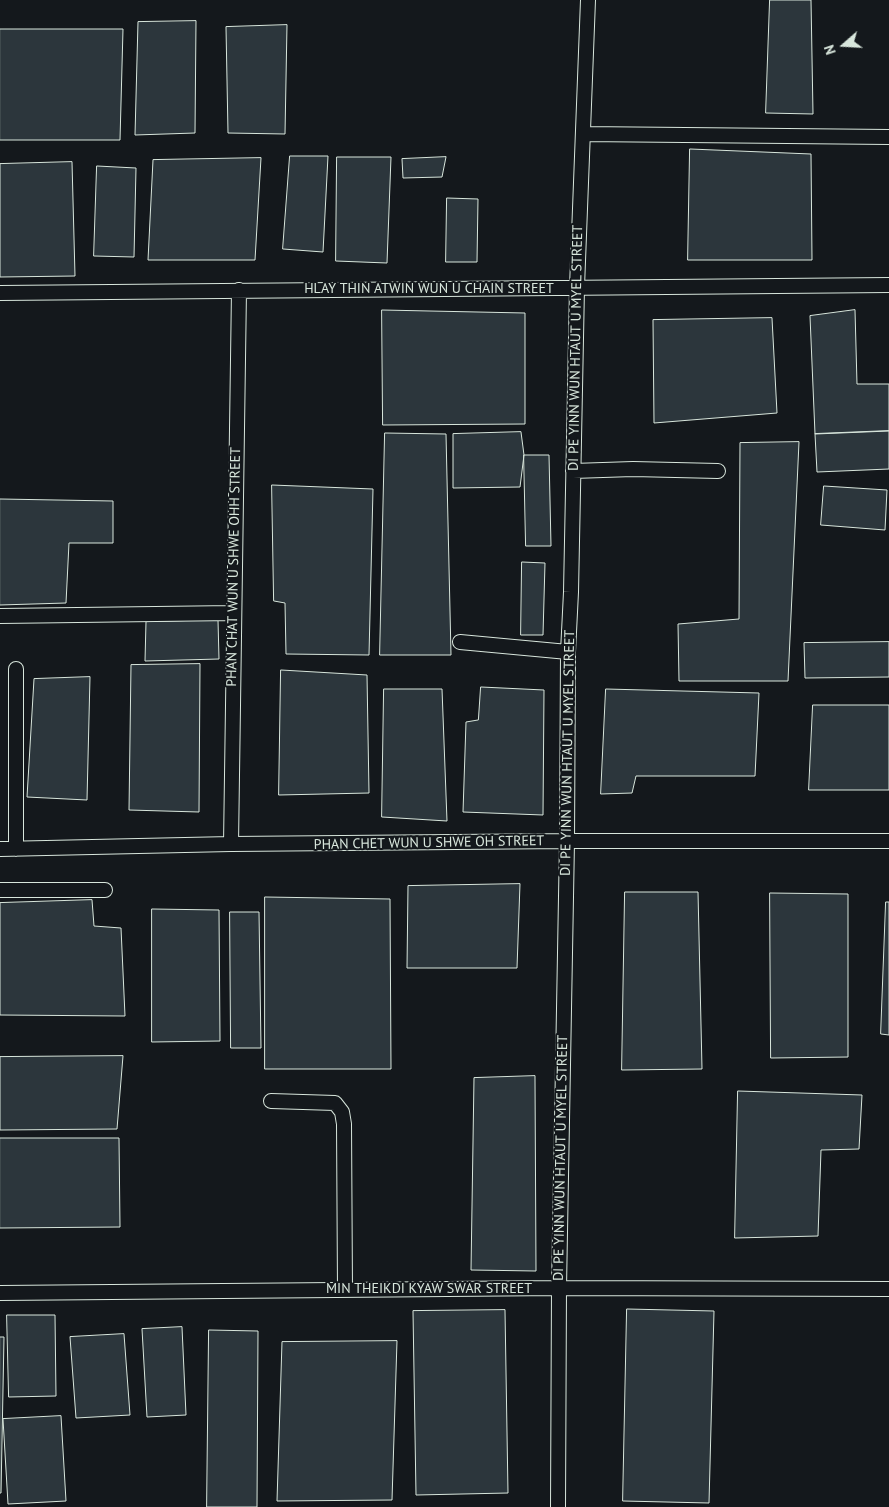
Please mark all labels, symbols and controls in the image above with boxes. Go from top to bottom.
north arrow [819,20,869,70]
text: N [820,43,840,57]
street label: DI PE YINN WUN HTAUT U MYEL STREET [565,225,587,471]
street label: HLAY THIN ATWIN WUN U CHAIN STREET [304,281,554,297]
street label: PHAN CHAT WUN U SHWE OHH STREET [224,447,244,687]
street label: DI PE YINN WUN HTAUT U MYEL STREET [557,630,579,876]
street label: PHAN CHET WUN U SHWE OH STREET [314,833,544,853]
street label: DI PE YINN WUN HTAUT U MYEL STREET [550,1035,572,1281]
street label: MIN THEIKDI KYAW SWAR STREET [326,1281,532,1297]

